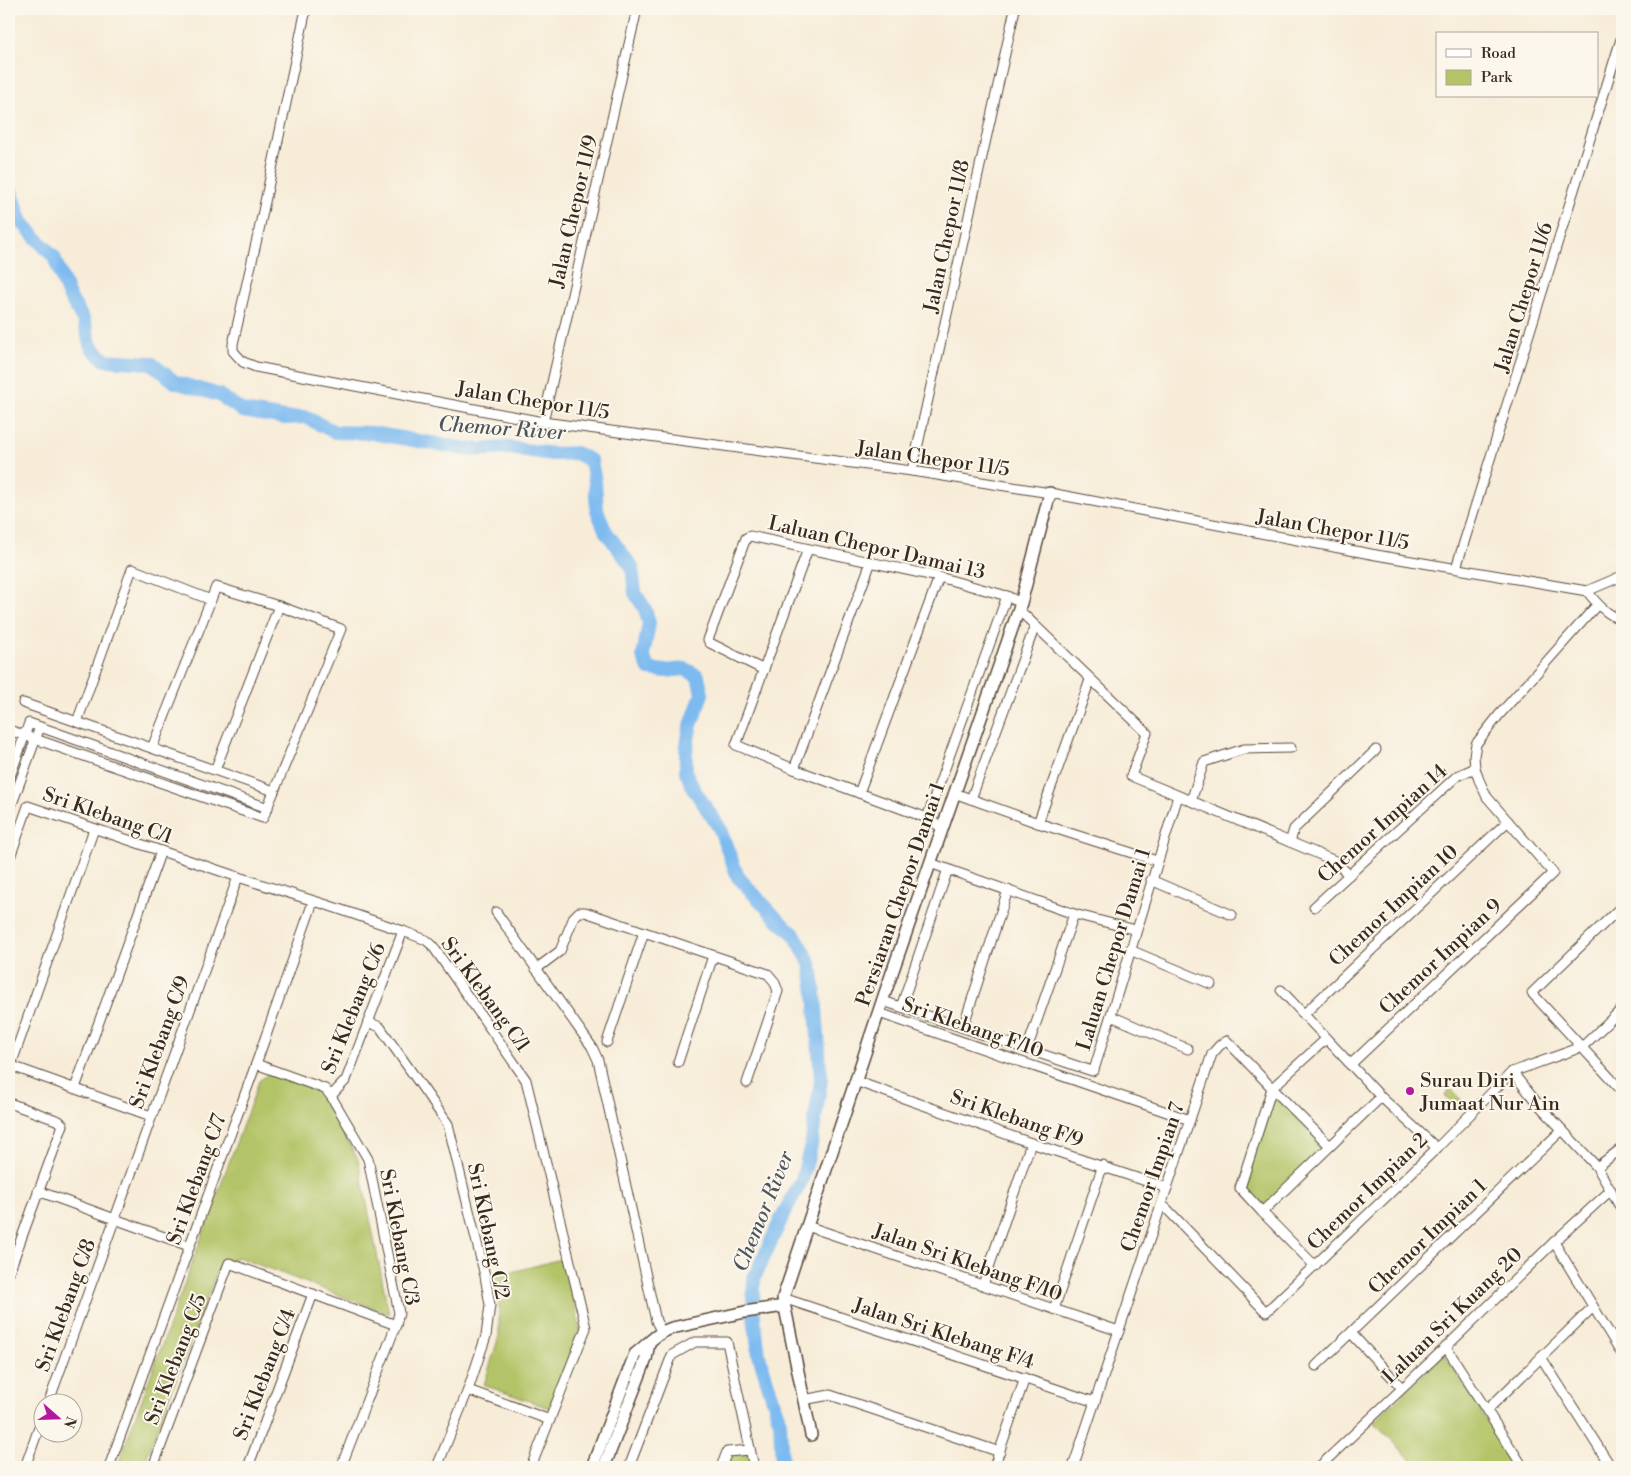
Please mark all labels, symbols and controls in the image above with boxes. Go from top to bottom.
legend [1436,32,1598,98]
text: Road [1481,44,1516,63]
text: Park [1481,68,1513,87]
street label: Jalan Chepor 11/9 [545,133,604,291]
street label: Jalan Chepor 11/8 [919,157,976,316]
street label: Jalan Chepor 11/6 [1489,219,1559,377]
street label: Jalan Chepor 11/5 [453,377,611,426]
water label: Chemor River [437,412,568,446]
street label: Jalan Chepor 11/5 [853,436,1011,483]
street label: Jalan Chepor 11/5 [1253,505,1411,556]
street label: Laluan Chepor Damai 13 [766,511,988,586]
street label: Chemor Impian 14 [1313,759,1453,889]
street label: Persiaran Chepor Damai 1 [851,779,952,1010]
street label: Sri Klebang C/1 [39,782,176,850]
street label: Chemor Impian 10 [1324,840,1464,972]
street label: Laluan Chepor Damai 1 [1072,845,1157,1054]
street label: Chemor Impian 9 [1374,894,1508,1020]
street label: Sri Klebang C/1 [435,933,535,1058]
street label: Sri Klebang C/6 [317,939,392,1078]
street label: Sri Klebang C/9 [125,973,196,1112]
street label: Sri Klebang F/10 [898,993,1047,1064]
place label: Surau Diri Jumaat Nur Ain [1419,1069,1560,1117]
street label: Sri Klebang F/9 [947,1085,1086,1154]
marker: Surau Diri Jumaat Nur Ain [1404,1085,1416,1097]
street label: Chemor Impian 7 [1116,1099,1191,1256]
street label: Sri Klebang C/7 [162,1111,233,1248]
street label: Chemor Impian 2 [1303,1128,1434,1256]
water label: Chemor River [728,1146,800,1275]
street label: Sri Klebang C/2 [461,1161,514,1302]
street label: Sri Klebang C/3 [373,1167,424,1308]
street label: Chemor Impian 1 [1364,1174,1493,1300]
street label: Jalan Sri Klebang F/10 [869,1219,1065,1308]
street label: Sri Klebang C/8 [31,1236,102,1375]
street label: Laluan Sri Kuang 20 [1378,1243,1528,1390]
street label: Sri Klebang C/5 [140,1290,213,1429]
street label: Jalan Sri Klebang F/4 [849,1293,1038,1376]
street label: Sri Klebang C/4 [229,1305,302,1444]
north arrow [32,1394,82,1444]
text: N [59,1414,80,1430]

